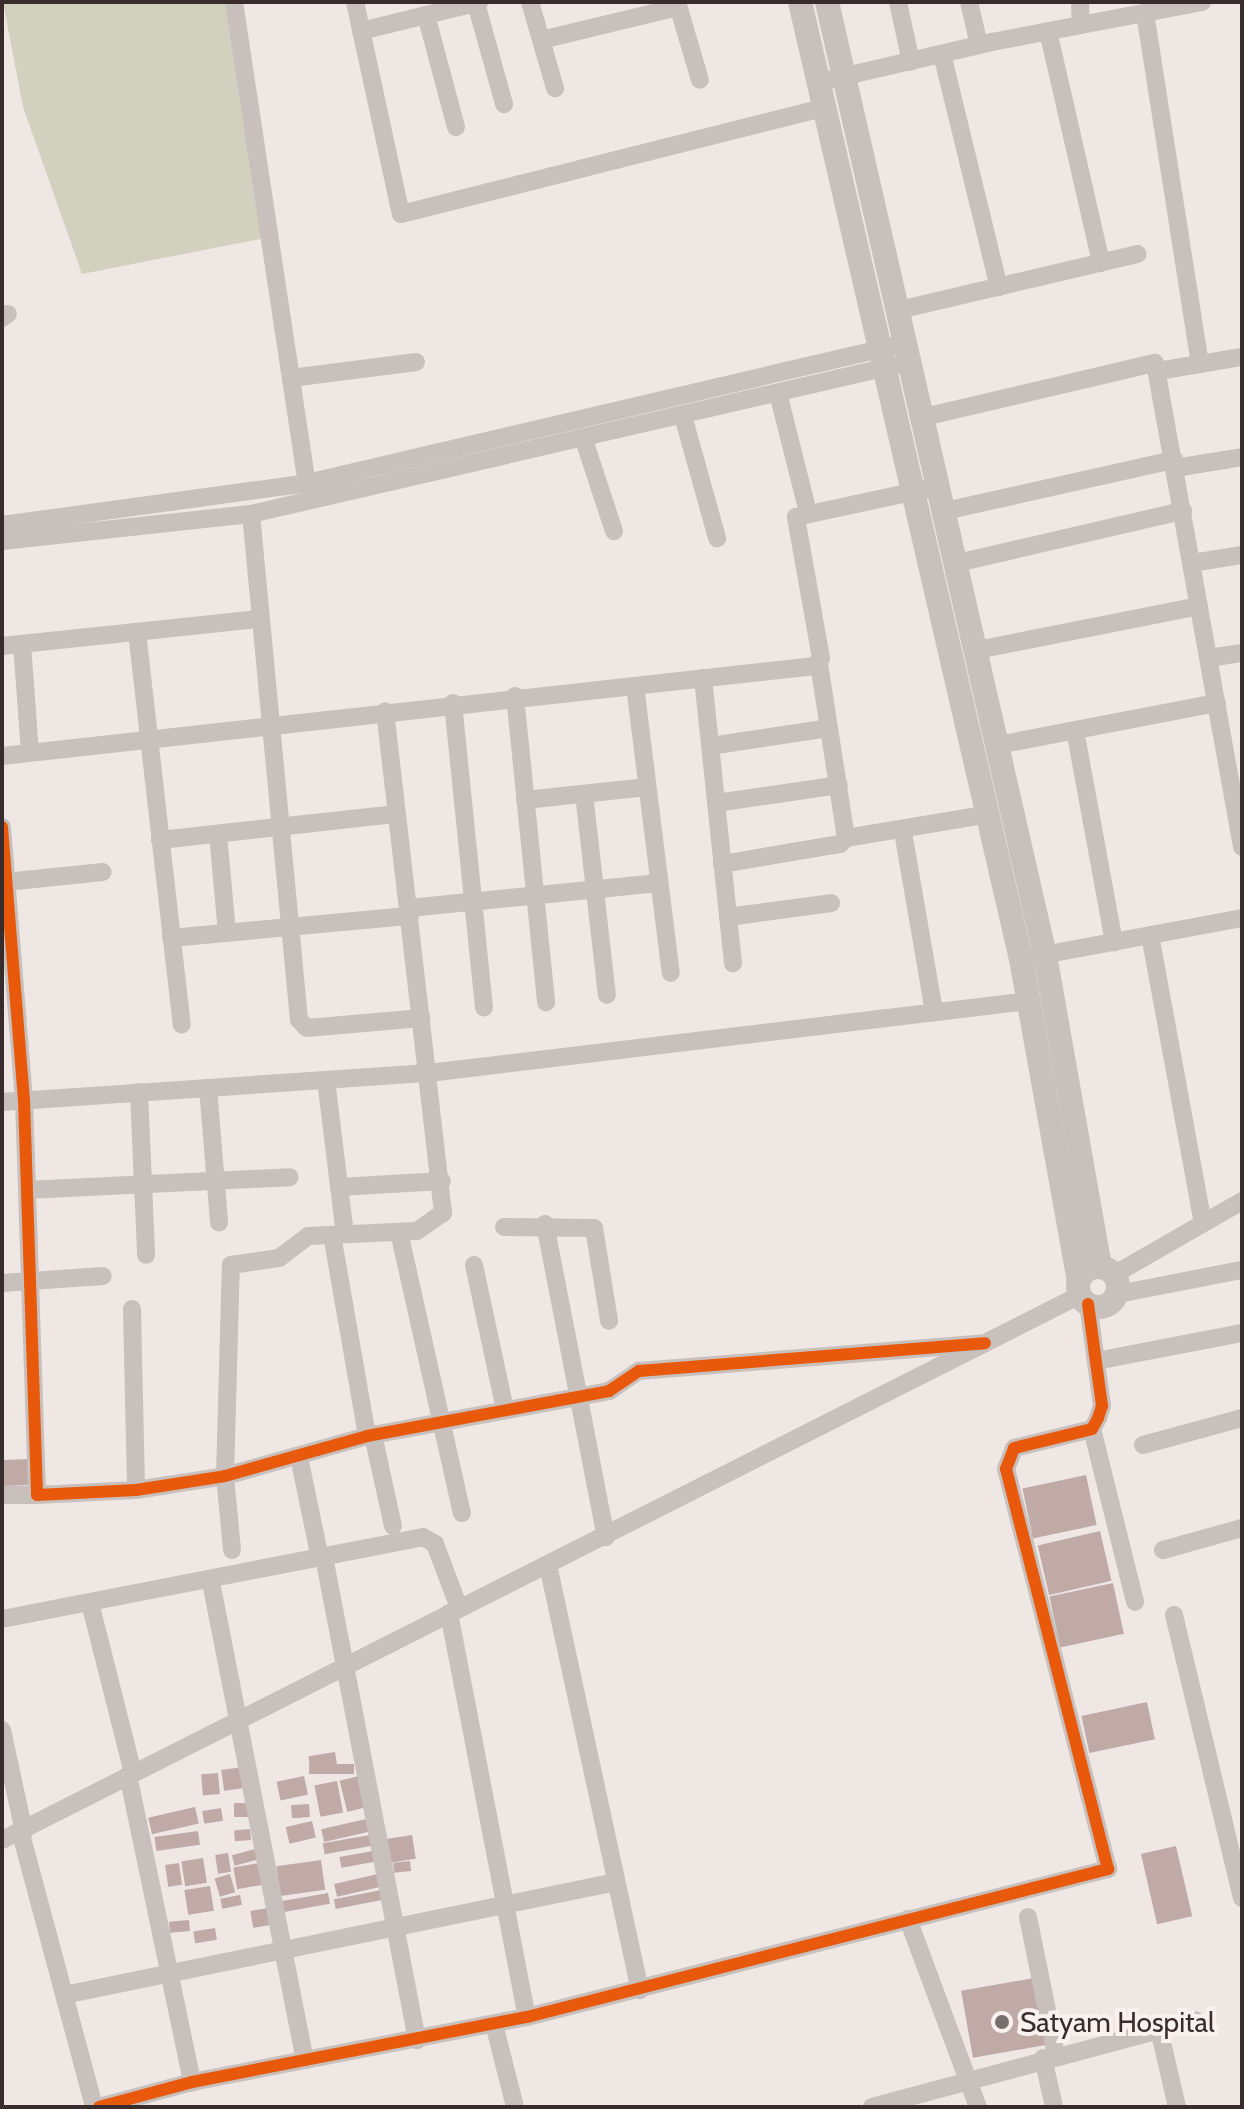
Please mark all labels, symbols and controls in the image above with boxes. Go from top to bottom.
place label: Satyam Hospital [1020,2005,1215,2039]
marker: Satyam Hospital [991,2011,1013,2033]

